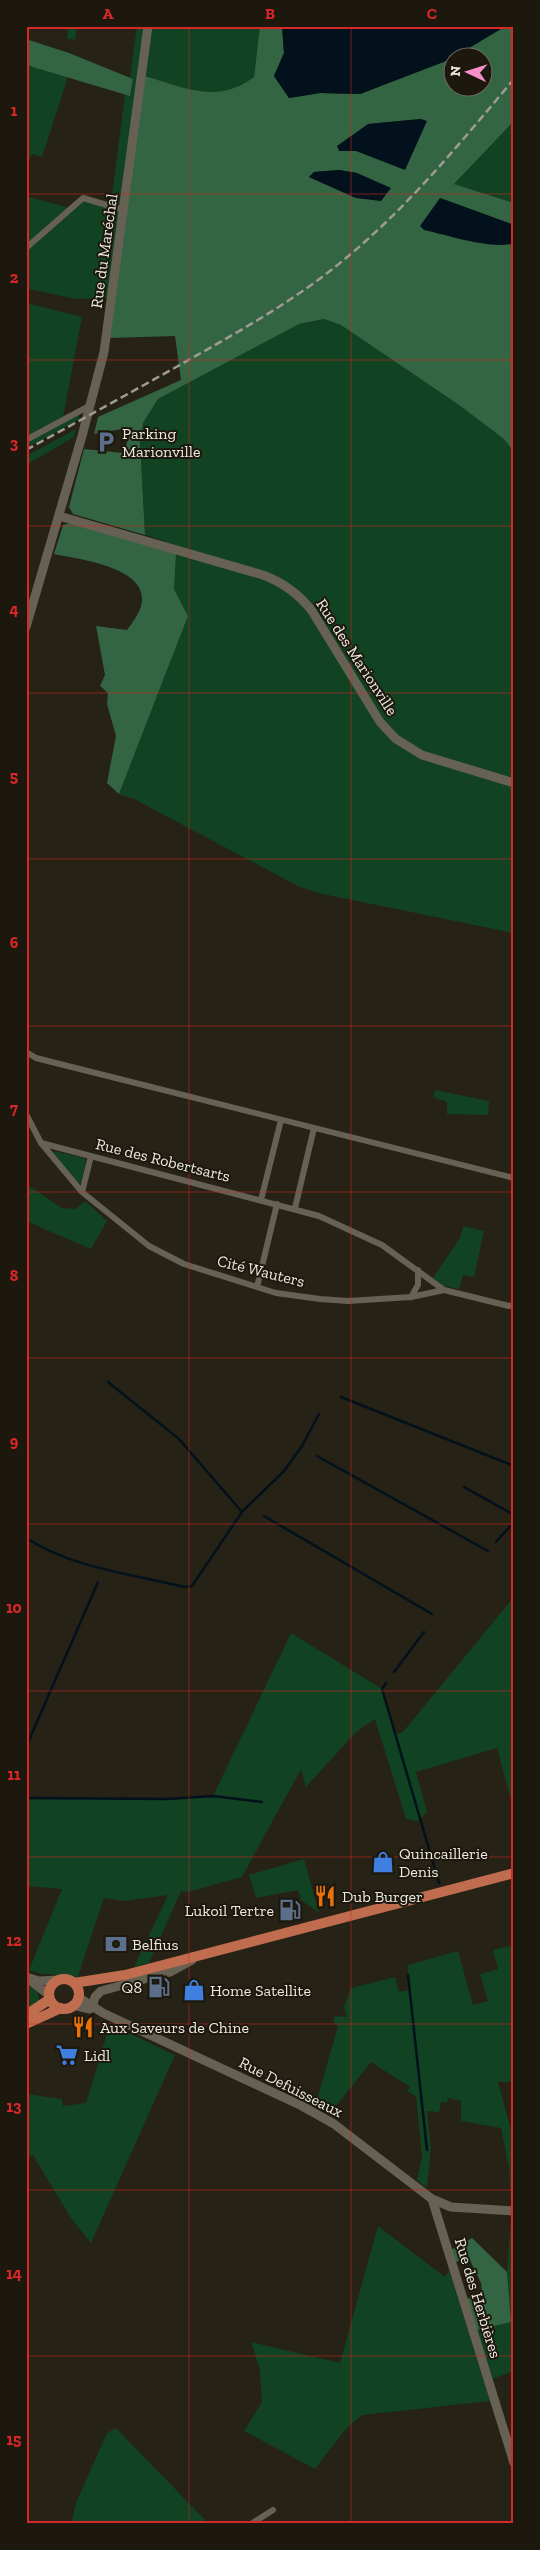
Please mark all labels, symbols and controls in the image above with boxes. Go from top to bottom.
text: A [103,4,114,23]
text: B [265,4,275,23]
text: C [427,4,437,23]
north arrow [442,48,492,98]
text: N [447,65,464,77]
text: 1 [11,101,18,120]
street label: Rue du Maréchal [87,192,121,310]
text: 2 [10,268,19,287]
place label: Parking Marionville [122,424,201,461]
parking icon: Parking Marionville [93,429,119,455]
text: 3 [10,434,19,453]
street label: Rue des Marionville [312,595,402,719]
text: 4 [9,600,19,619]
text: 5 [10,767,18,786]
text: 6 [10,933,19,952]
text: 7 [10,1099,18,1118]
street label: Rue des Robertsarts [94,1134,232,1186]
street label: Cité Wauters [215,1251,307,1291]
text: 8 [10,1266,19,1285]
text: 9 [10,1432,19,1451]
text: 10 [6,1598,22,1617]
text: 11 [8,1765,21,1784]
place label: Quincaillerie Denis [399,1844,488,1881]
shop icon: Quincaillerie Denis [370,1849,396,1875]
restaurant icon: Dub Burger [312,1883,338,1909]
place label: Dub Burger [342,1887,423,1906]
fuel station icon: Lukoil Tertre [277,1897,303,1923]
place label: Lukoil Tertre [185,1901,274,1920]
text: 12 [6,1931,22,1950]
bank icon: Belfius [103,1931,129,1957]
place label: Belfius [132,1935,179,1954]
fuel station icon: Q8 [146,1974,172,2000]
shop icon: Home Satellite [181,1977,207,2003]
place label: Q8 [122,1978,142,1997]
place label: Home Satellite [210,1981,311,2000]
restaurant icon: Aux Saveurs de Chine [70,2014,96,2040]
place label: Aux Saveurs de Chine [100,2018,249,2037]
supermarket icon: Lidl [54,2042,80,2068]
place label: Lidl [84,2046,110,2065]
street label: Rue Defuisseaux [236,2053,346,2121]
text: 13 [7,2097,22,2116]
street label: Rue des Herbières [451,2236,505,2360]
text: 14 [6,2264,22,2283]
text: 15 [7,2430,21,2449]

